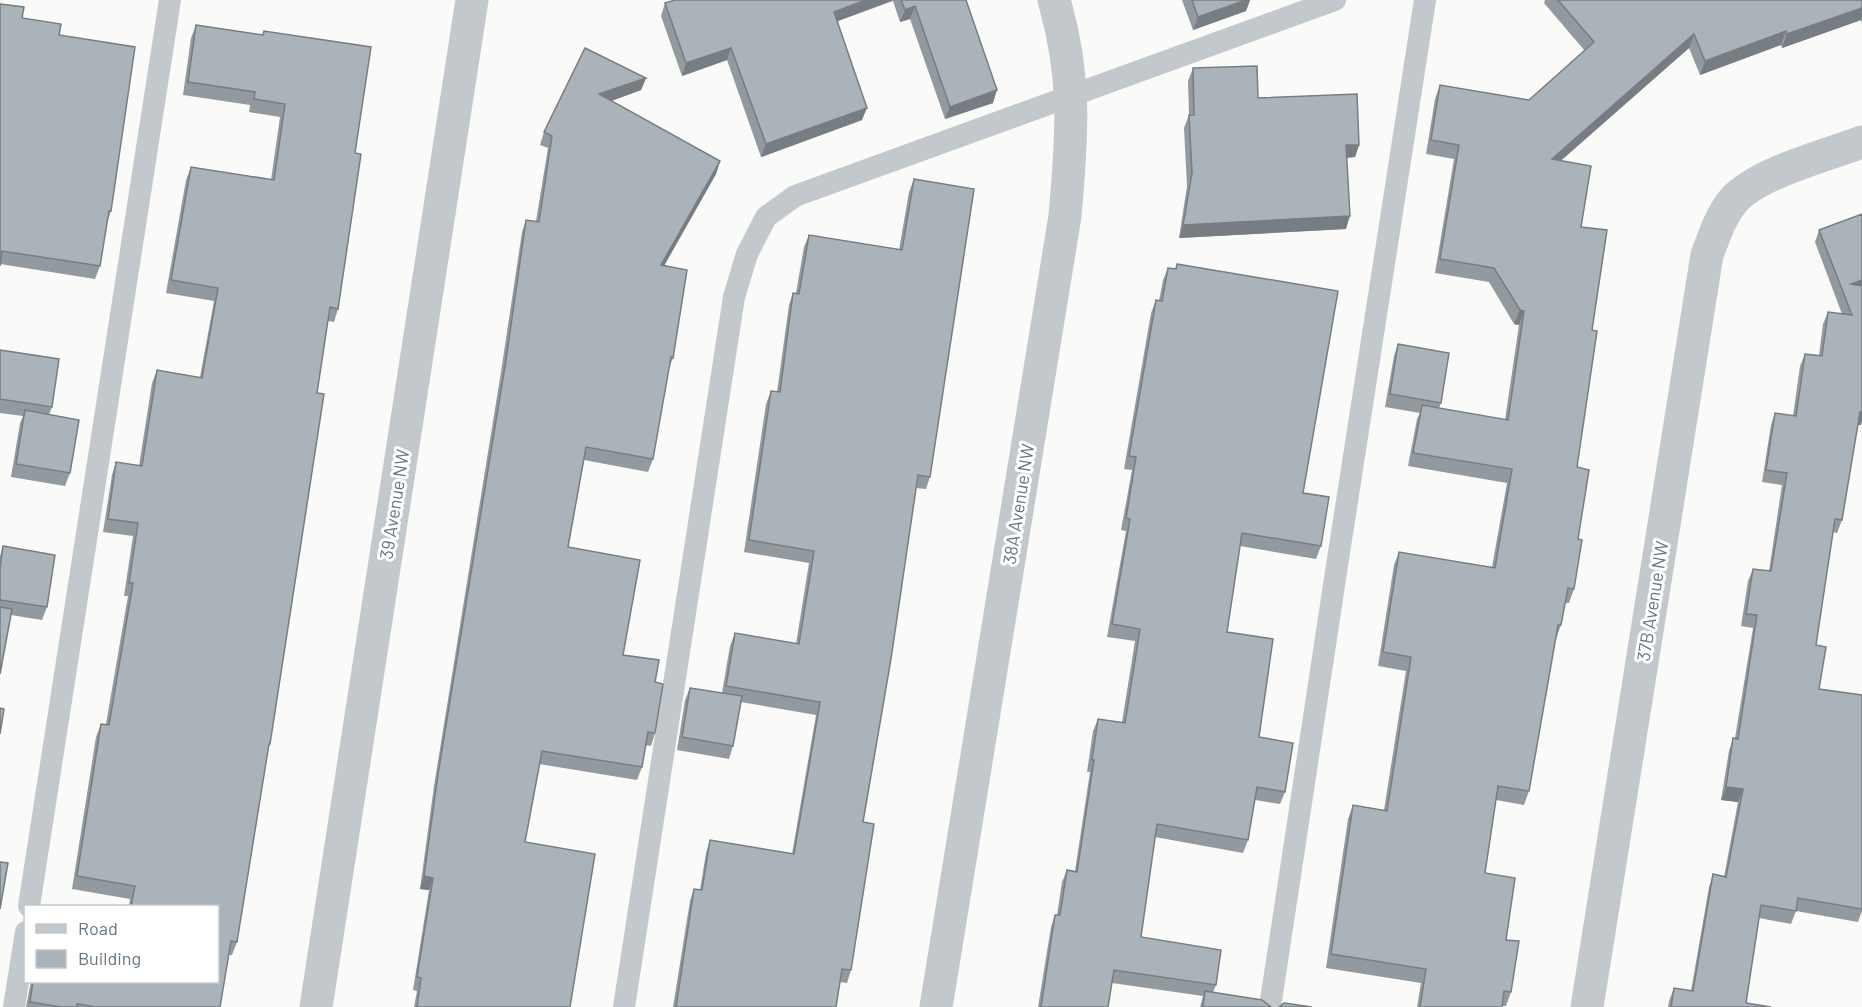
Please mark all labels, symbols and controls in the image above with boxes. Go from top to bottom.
street label: 38A Avenue NW [998,442,1038,566]
street label: 39 Avenue NW [374,447,414,561]
street label: 37B Avenue NW [1632,539,1672,663]
legend [24,905,219,983]
text: Road [78,917,118,939]
text: Building [78,947,141,969]

